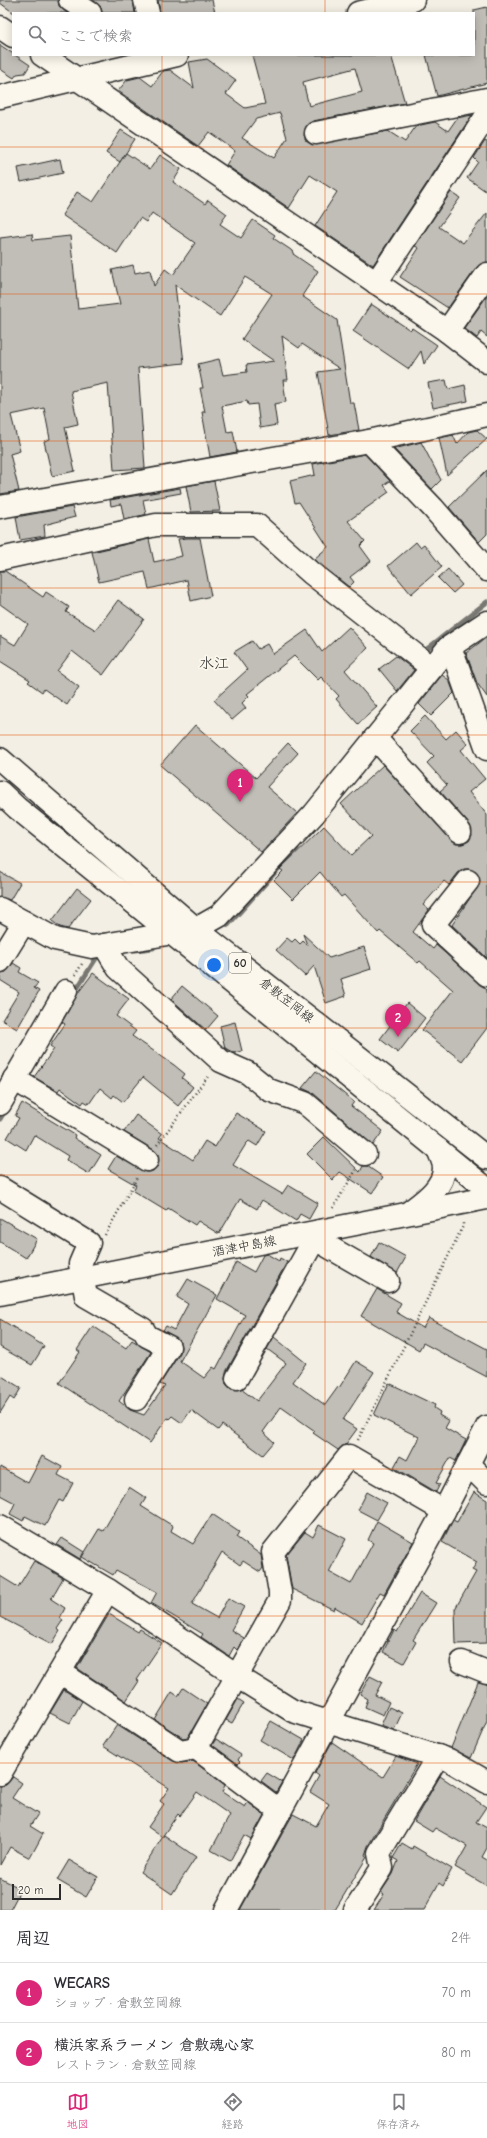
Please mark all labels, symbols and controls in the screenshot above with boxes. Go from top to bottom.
search box [12,12,475,56]
icon: search [26,23,48,45]
text: ここで検索 [58,27,133,45]
district label: 水江 [199,654,229,672]
pin: 1 [227,769,253,802]
road number: 60 [229,953,251,973]
your location [204,955,224,975]
street label: 倉敷笠岡線 [257,974,318,1027]
pin: 2 [385,1004,411,1037]
street label: 酒津中島線 [211,1232,278,1260]
scale bar [12,1882,61,1901]
text: 20 m [18,1884,43,1897]
text: 周辺 [16,1929,50,1948]
text: 2件 [451,1930,471,1945]
text: WECARS [54,1974,110,1992]
text: 1 [26,1985,32,2000]
text: 70 m [442,1985,471,2000]
text: ショップ · 倉敷笠岡線 [54,1995,181,2010]
text: 横浜家系ラーメン 倉敷魂心家 [54,2036,254,2054]
text: 2 [26,2045,32,2060]
text: 80 m [441,2045,471,2060]
text: レストラン · 倉敷笠岡線 [54,2057,196,2072]
tab: 地図 [67,2091,89,2131]
tab: 経路 [222,2091,244,2131]
tab: 保存済み [377,2091,421,2131]

